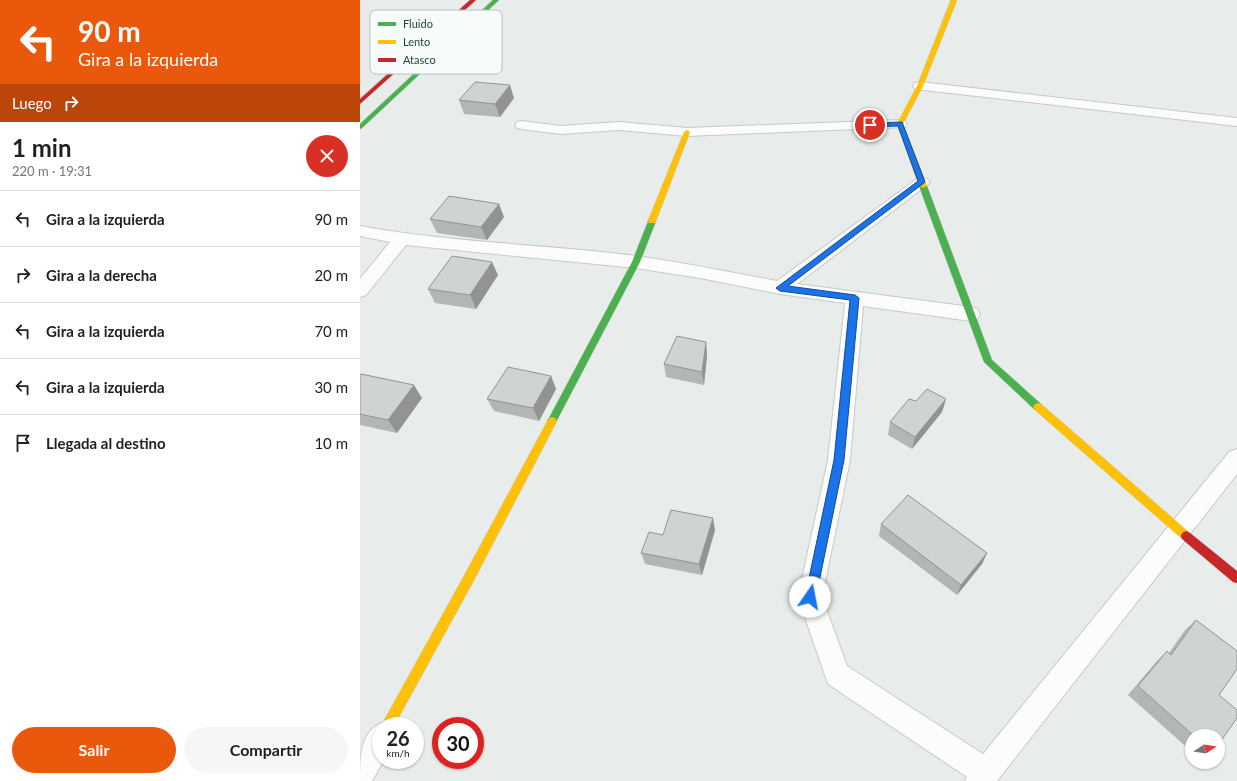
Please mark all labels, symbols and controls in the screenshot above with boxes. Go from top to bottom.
legend [370,10,502,74]
text: 90 m [78,14,141,48]
icon: left [12,16,64,68]
text: Fluido [403,17,433,30]
text: Lento [403,35,430,48]
text: Gira a la izquierda [78,48,218,70]
text: Atasco [403,53,436,66]
icon: right [60,92,82,114]
text: Luego [12,94,52,112]
pin [853,108,887,142]
icon: arrive [859,114,881,136]
text: 1 min [12,133,72,162]
button: close [306,135,348,177]
text: 220 m · 19:31 [12,163,92,179]
icon: left [12,208,34,230]
text: Gira a la izquierda [46,210,165,228]
text: 90 m [314,210,348,228]
icon: right [12,264,34,286]
text: Gira a la derecha [46,266,157,284]
text: 20 m [314,266,348,284]
icon: left [12,320,34,342]
text: Gira a la izquierda [46,322,165,340]
text: 70 m [314,322,348,340]
icon: left [12,376,34,398]
text: Gira a la izquierda [46,378,165,396]
text: 30 m [314,378,348,396]
icon: arrive [12,432,34,454]
text: Llegada al destino [46,434,166,452]
text: 10 m [314,434,348,452]
position arrow [789,576,831,618]
speed limit sign: 30 [432,717,484,769]
text: 26 [386,726,410,750]
button: Salir [12,727,176,773]
button: Compartir [184,727,348,773]
north arrow [1185,729,1225,769]
map controls [1185,729,1225,769]
text: km/h [386,747,410,759]

